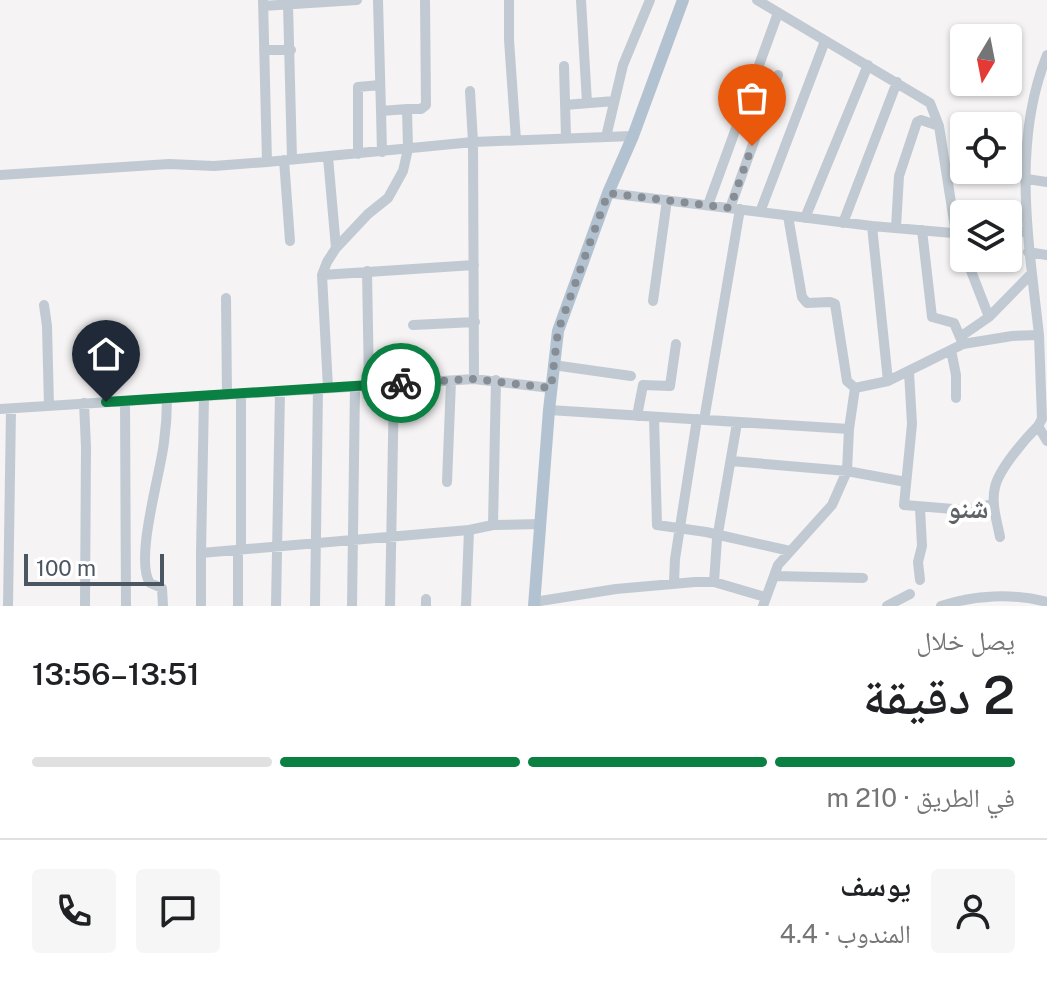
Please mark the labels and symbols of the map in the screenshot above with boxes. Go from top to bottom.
north arrow [950,24,1022,96]
pin [718,64,786,146]
pin [72,320,140,402]
courier [361,343,441,423]
district label: شنو [947,491,989,524]
scale bar [24,550,164,586]

